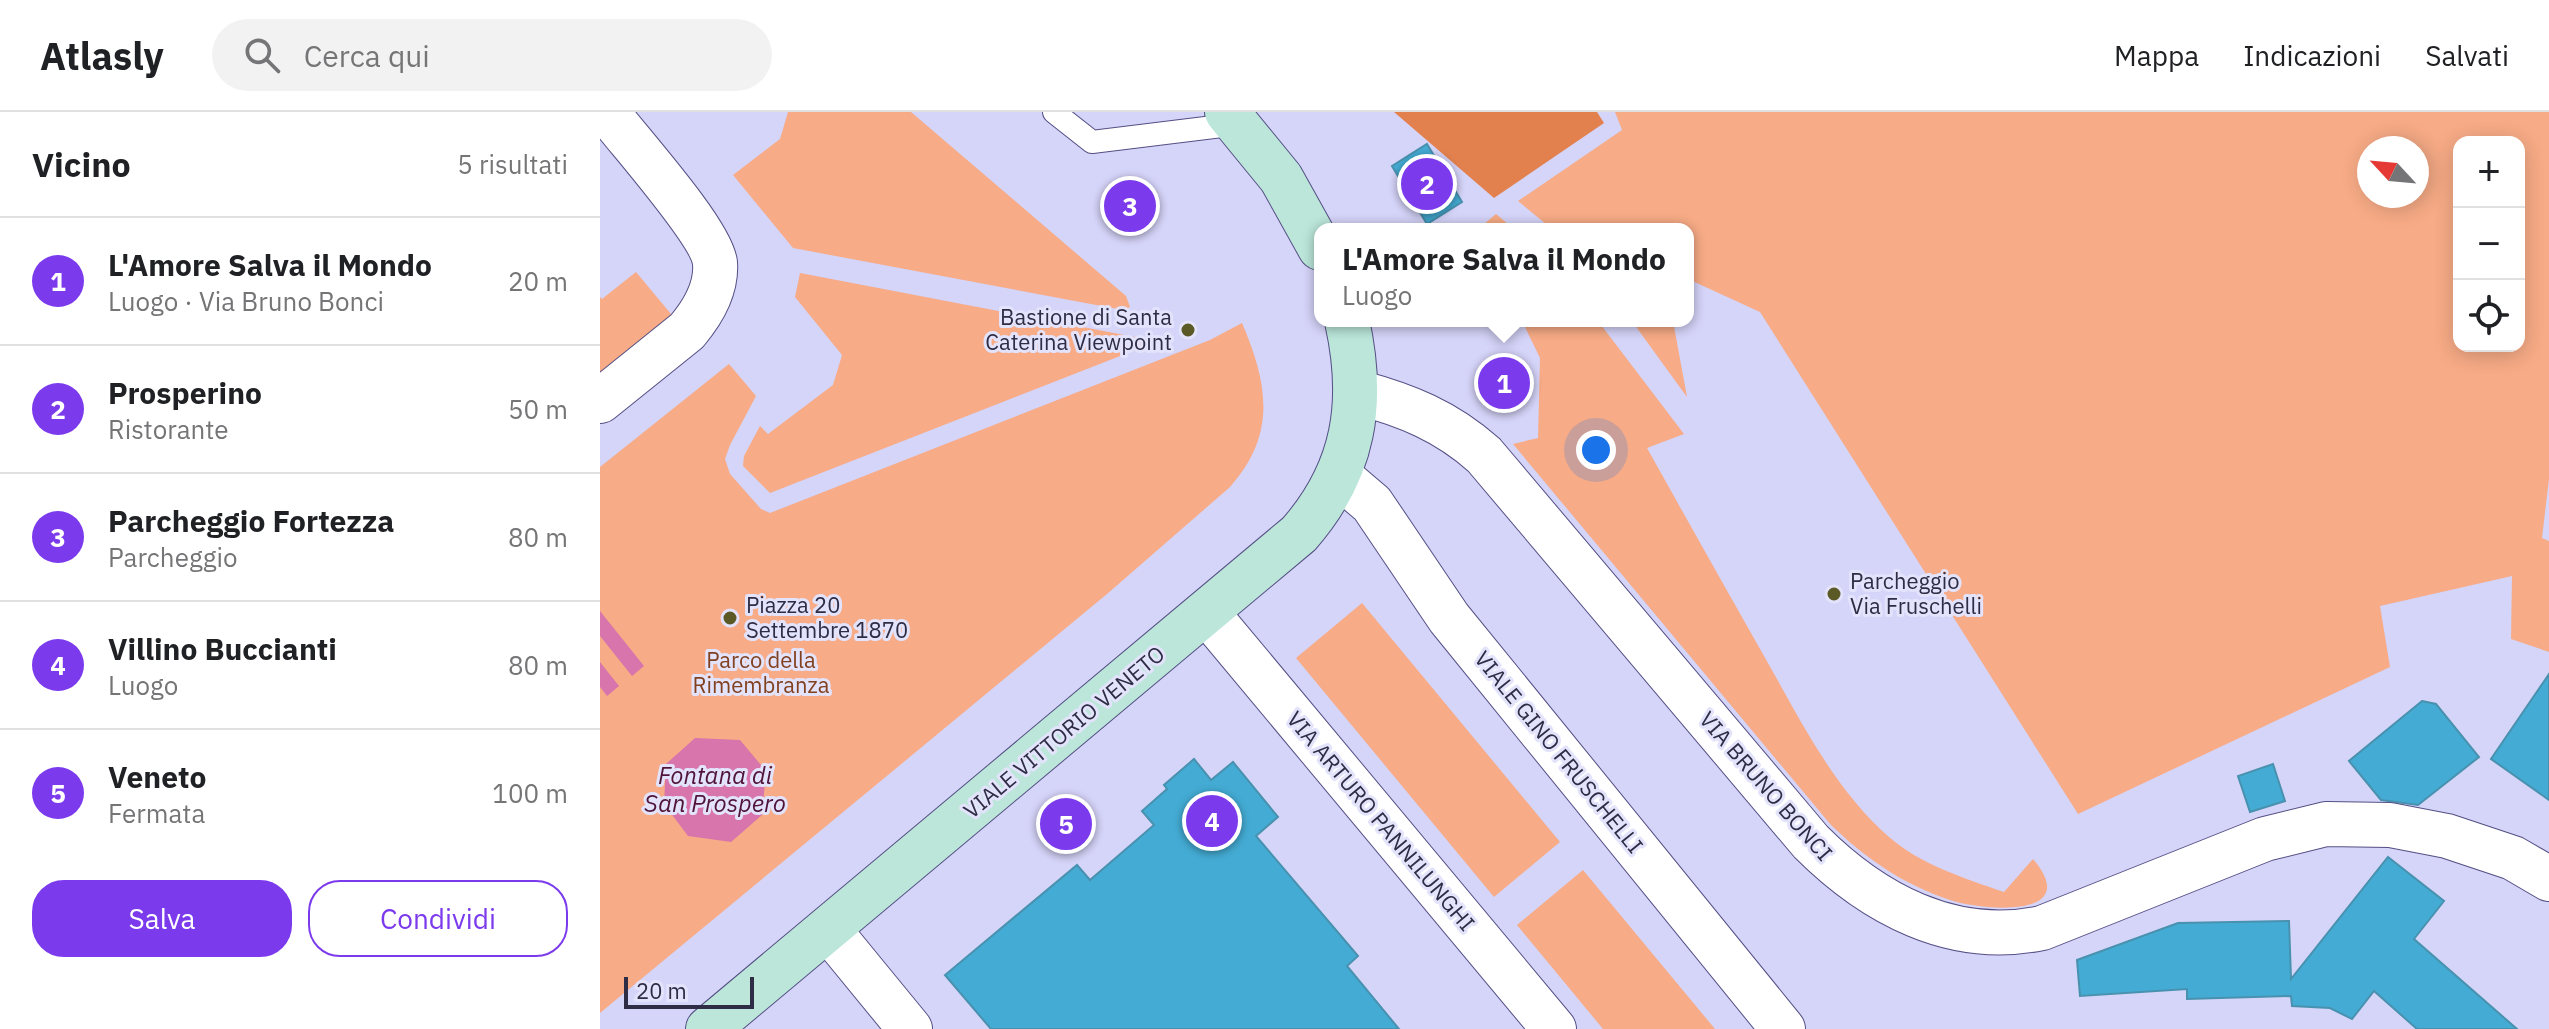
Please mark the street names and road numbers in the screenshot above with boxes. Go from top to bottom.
street label: VIALE VITTORIO VENETO [957,639,1170,824]
street label: VIALE GINO FRUSCHELLI [1469,644,1650,859]
street label: VIA ARTURO PANNILUNGHI [1281,705,1482,937]
street label: VIA BRUNO BONCI [1693,705,1839,866]

